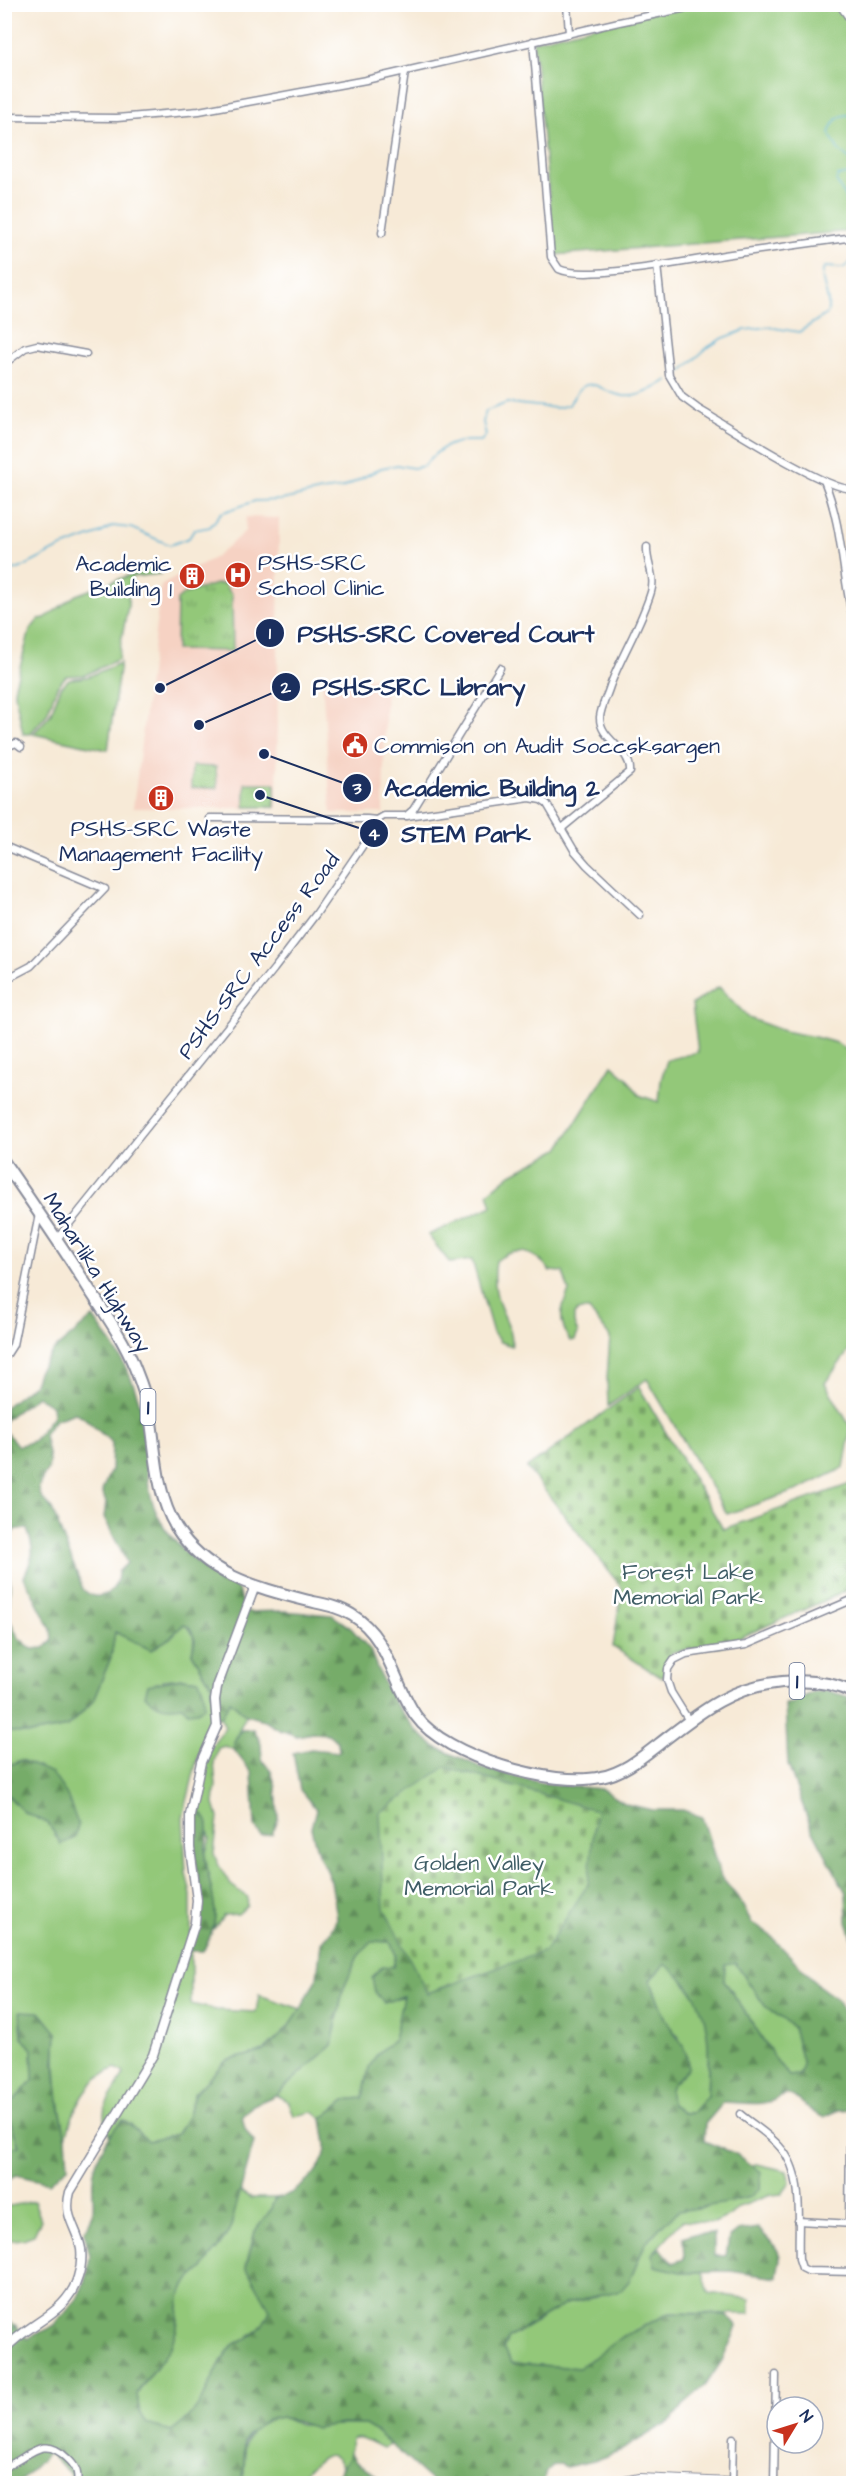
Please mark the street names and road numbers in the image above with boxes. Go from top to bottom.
street label: PSHS-SRC Access Road [171,846,347,1066]
street label: Maharlika Highway [34,1187,159,1360]
road number: 1 [140,1389,156,1425]
road number: 1 [790,1663,804,1699]

